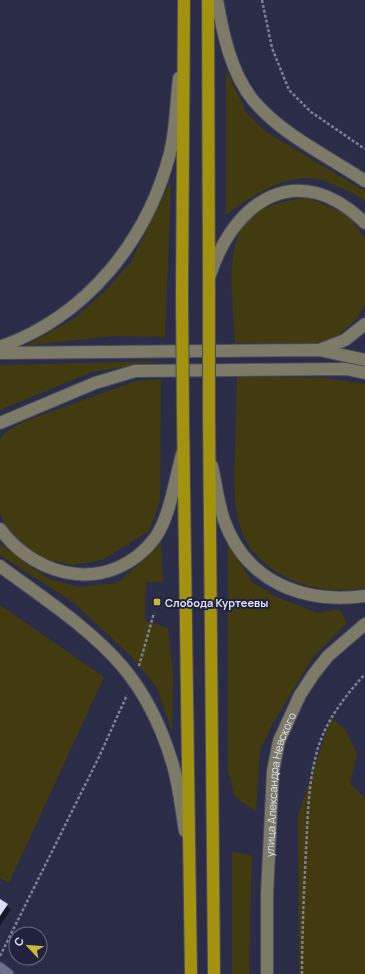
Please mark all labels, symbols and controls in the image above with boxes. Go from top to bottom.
place label: Слобода Куртеевы [165,595,268,610]
marker: Слобода Куртеевы [152,597,162,607]
street label: улица Александра Невского [261,709,299,857]
north arrow [8,926,48,966]
text: С [10,934,27,948]

